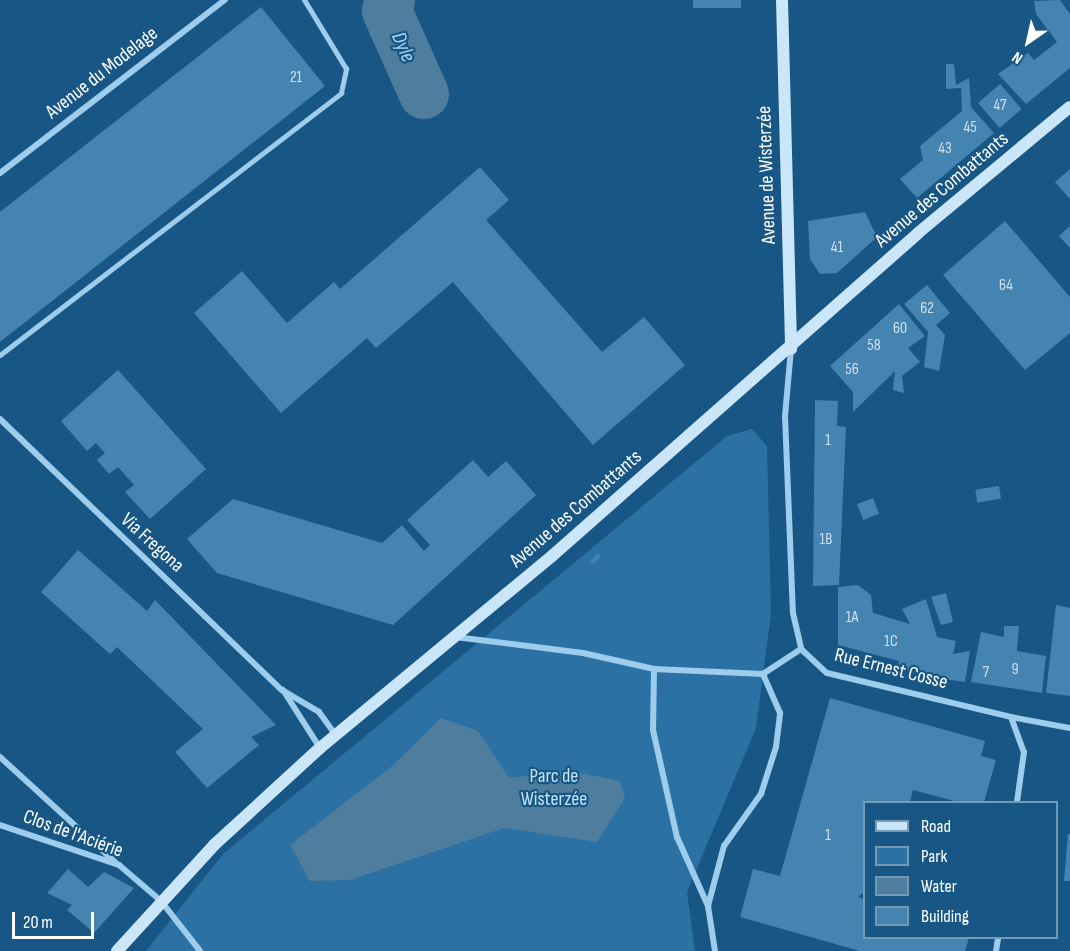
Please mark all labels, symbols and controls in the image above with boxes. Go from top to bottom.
north arrow [998,12,1058,72]
street label: Avenue du Modelage [41,22,163,124]
water label: Dyle [385,28,421,66]
text: N [1009,47,1027,68]
house number: 21 [290,68,302,88]
house number: 47 [994,96,1006,116]
street label: Avenue de Wisterzée [753,105,781,245]
house number: 45 [963,118,977,138]
street label: Avenue des Combattants [870,127,1014,253]
house number: 43 [938,139,952,159]
house number: 41 [831,238,843,258]
house number: 64 [999,276,1013,296]
house number: 62 [920,299,934,319]
house number: 60 [893,319,907,339]
house number: 58 [867,336,881,356]
house number: 56 [845,360,859,380]
house number: 1 [825,431,831,451]
street label: Avenue des Combattants [505,445,647,573]
street label: Via Fregona [115,508,189,578]
house number: 1B [820,530,832,550]
house number: 1A [846,608,858,628]
house number: 1C [884,632,898,652]
street label: Rue Ernest Cosse [832,643,950,695]
house number: 9 [1011,660,1019,680]
house number: 7 [983,663,989,683]
park label: Parc de Wisterzée [521,765,587,812]
legend [863,801,1058,939]
street label: Clos de l'Aciérie [20,805,126,863]
text: Road [921,816,951,837]
house number: 1 [825,826,831,846]
text: Park [921,846,947,867]
text: Water [921,876,957,897]
scale bar [15,900,98,938]
text: Building [921,906,969,927]
text: 20 m [23,912,53,933]

